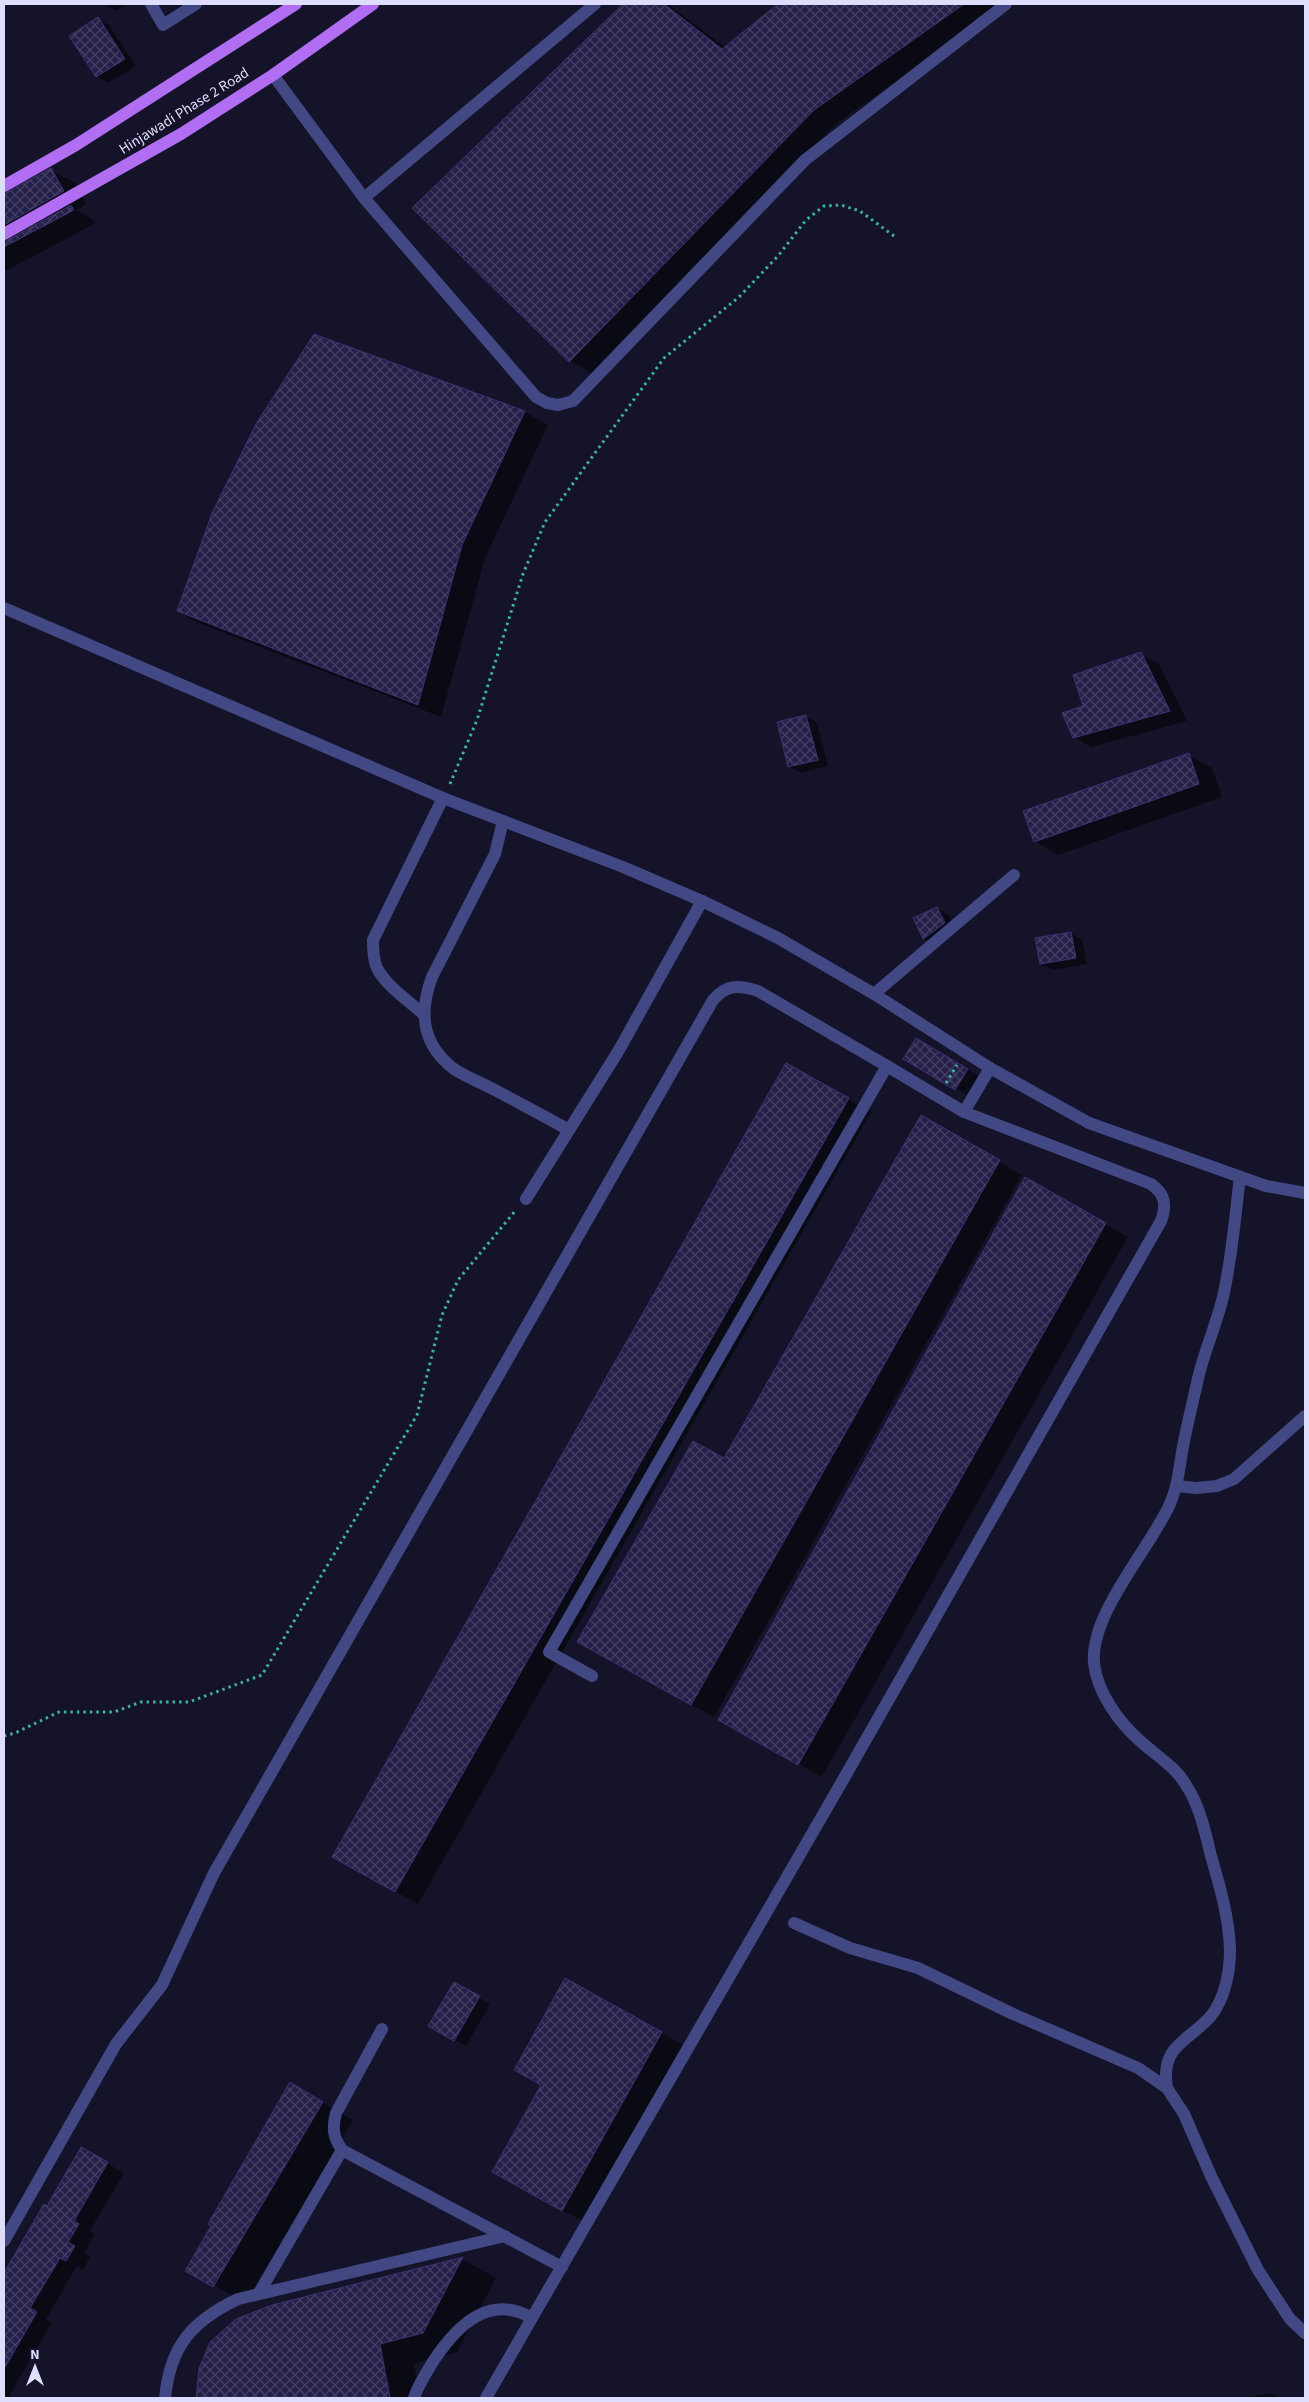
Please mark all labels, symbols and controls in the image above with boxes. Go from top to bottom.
street label: Hinjawadi Phase 2 Road [115,62,253,160]
north arrow [10,2342,60,2392]
text: N [30,2345,40,2365]

